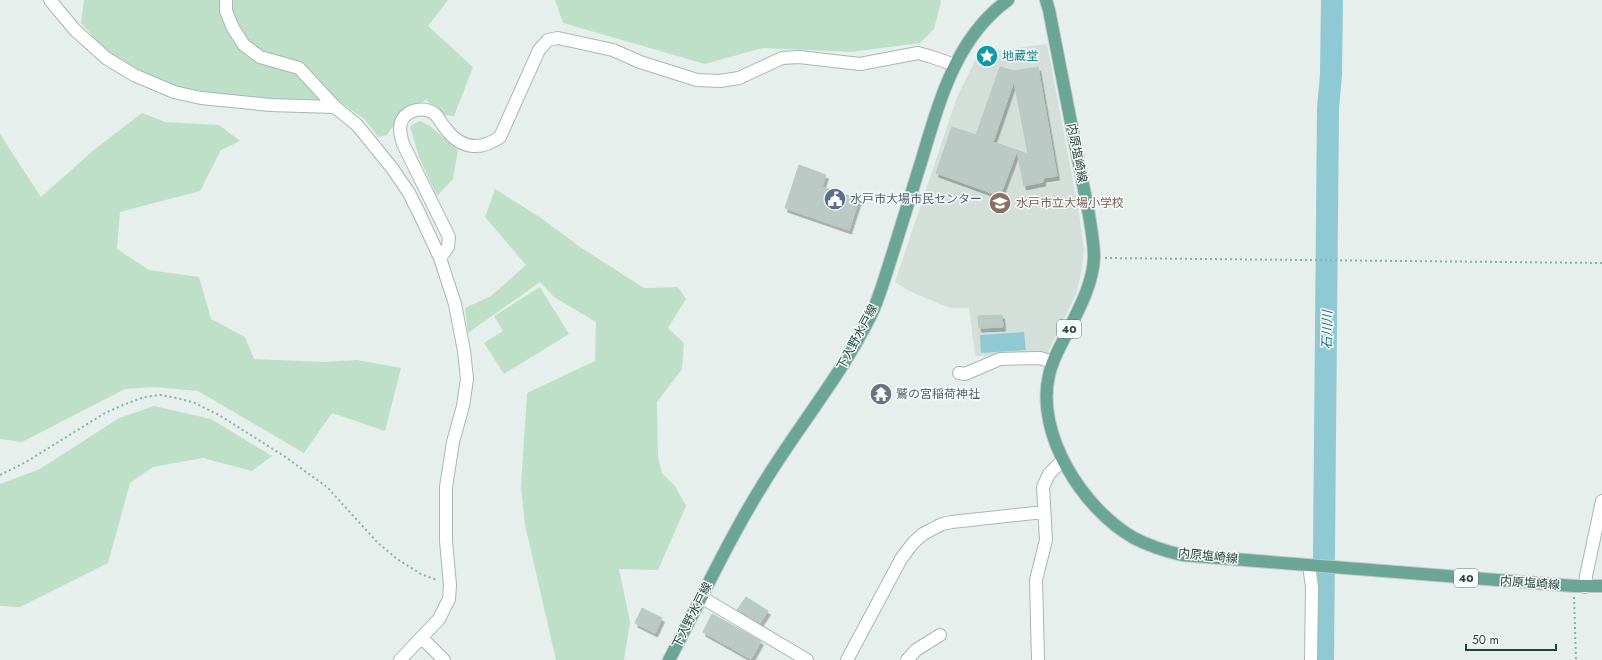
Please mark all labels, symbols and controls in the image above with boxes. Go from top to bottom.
place icon: 地蔵堂 [974,43,1000,69]
place label: 地蔵堂 [1002,47,1038,65]
street label: 内原塩崎線 [1062,122,1092,184]
public building icon: 水戸市大場市民センター [822,186,848,212]
place label: 水戸市大場市民センター [850,190,982,208]
school or university icon: 水戸市立大場小学校 [987,190,1013,216]
place label: 水戸市立大場小学校 [1016,194,1124,212]
street label: 下入野水戸線 [832,301,882,373]
water label: 石川川 [1317,308,1337,350]
road number: 40 [1057,320,1081,338]
temple icon: 鷲の宮稲荷神社 [868,381,894,407]
place label: 鷲の宮稲荷神社 [896,385,980,403]
street label: 内原塩崎線 [1177,544,1239,568]
road number: 40 [1454,569,1478,587]
street label: 内原塩崎線 [1499,572,1561,594]
street label: 下入野水戸線 [668,579,716,651]
scale bar [1466,626,1556,652]
text: 50 m [1472,631,1499,649]

